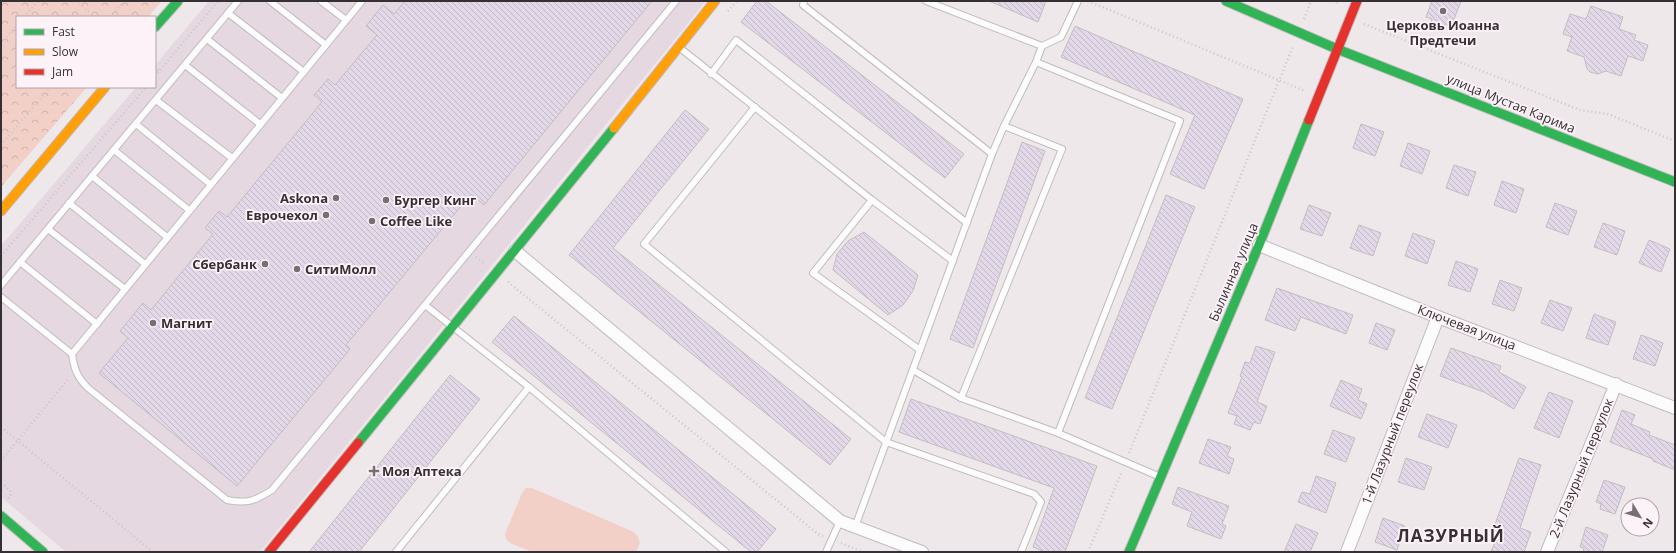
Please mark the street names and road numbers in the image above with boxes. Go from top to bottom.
street label: улица Мустая Карима [1444,69,1578,137]
street label: Былинная улица [1204,220,1262,324]
street label: Ключевая улица [1415,300,1519,354]
street label: 1-й Лазурный переулок [1357,361,1427,507]
street label: 2-й Лазурный переулок [1545,395,1617,541]

